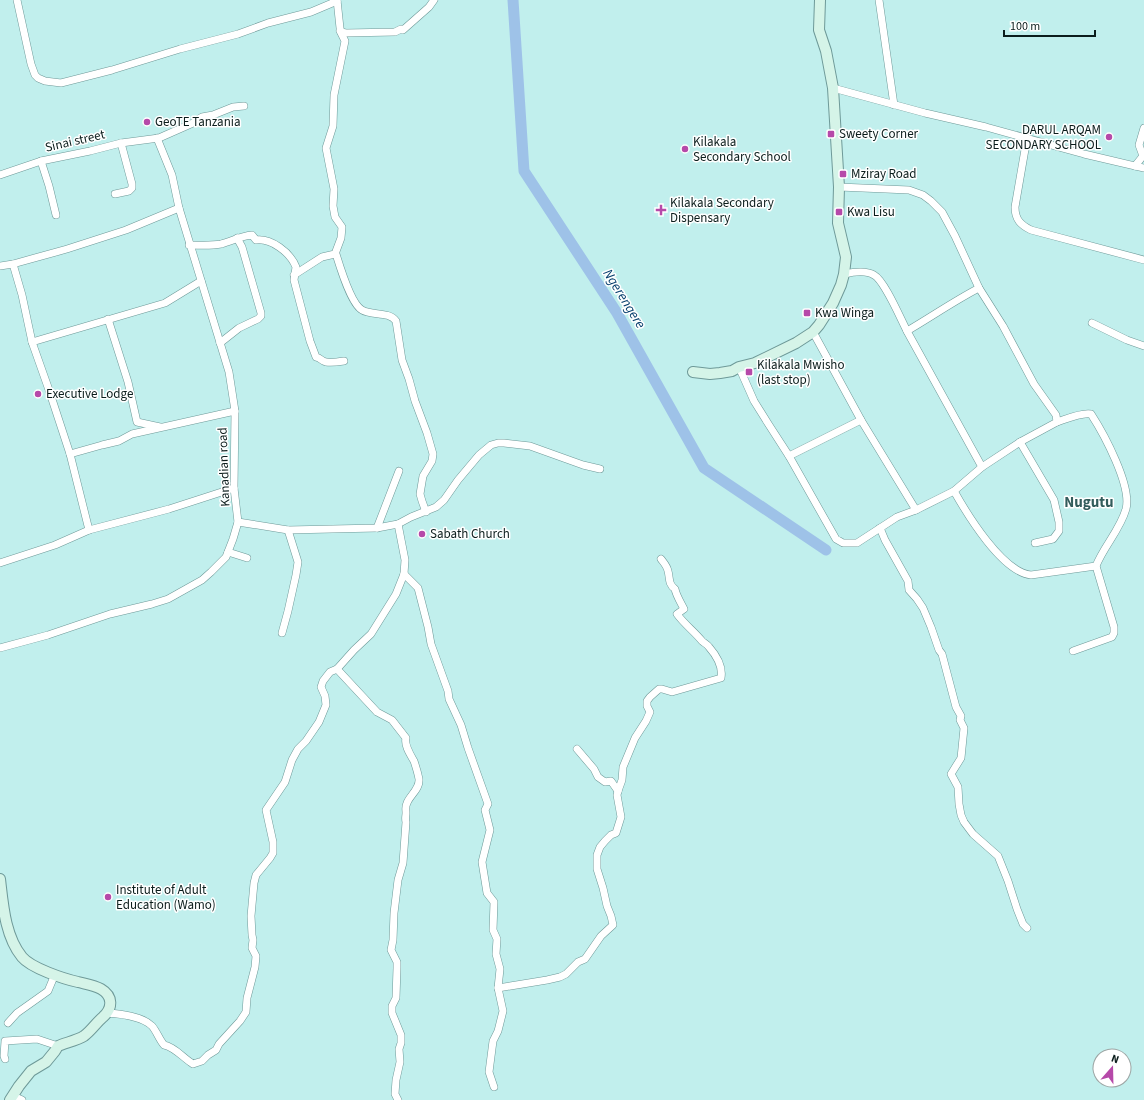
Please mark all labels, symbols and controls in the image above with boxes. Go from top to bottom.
scale bar [1004,12,1095,38]
text: 100 m [1010,18,1040,35]
place label: GeoTE Tanzania [155,113,241,131]
marker: GeoTE Tanzania [142,117,152,127]
place label: DARUL ARQAM SECONDARY SCHOOL [986,121,1101,154]
street label: Sinai street [43,125,107,157]
place label: Sweety Corner [839,125,919,143]
marker: Sweety Corner [826,129,836,139]
marker: DARUL ARQAM SECONDARY SCHOOL [1104,132,1114,142]
place label: Kilakala Secondary School [693,133,791,166]
marker: Kilakala Secondary School [680,144,690,154]
place label: Mziray Road [851,165,917,183]
marker: Mziray Road [838,169,848,179]
place label: Kilakala Secondary Dispensary [670,194,774,227]
place label: Kwa Lisu [847,203,895,221]
marker: Kilakala Secondary Dispensary [655,204,667,216]
marker: Kwa Lisu [834,207,844,217]
water label: Ngerengere [598,265,650,333]
place label: Kwa Winga [815,304,874,322]
marker: Kwa Winga [802,308,812,318]
place label: Kilakala Mwisho (last stop) [757,356,844,389]
marker: Kilakala Mwisho (last stop) [744,367,754,377]
place label: Executive Lodge [46,385,133,403]
marker: Executive Lodge [33,389,43,399]
street label: Kanadian road [214,427,234,507]
district label: Nugutu [1064,492,1114,513]
place label: Sabath Church [430,525,510,543]
marker: Sabath Church [417,529,427,539]
place label: Institute of Adult Education (Wamo) [116,881,216,914]
marker: Institute of Adult Education (Wamo) [103,892,113,902]
north arrow [1092,1048,1132,1088]
text: N [1109,1051,1121,1067]

